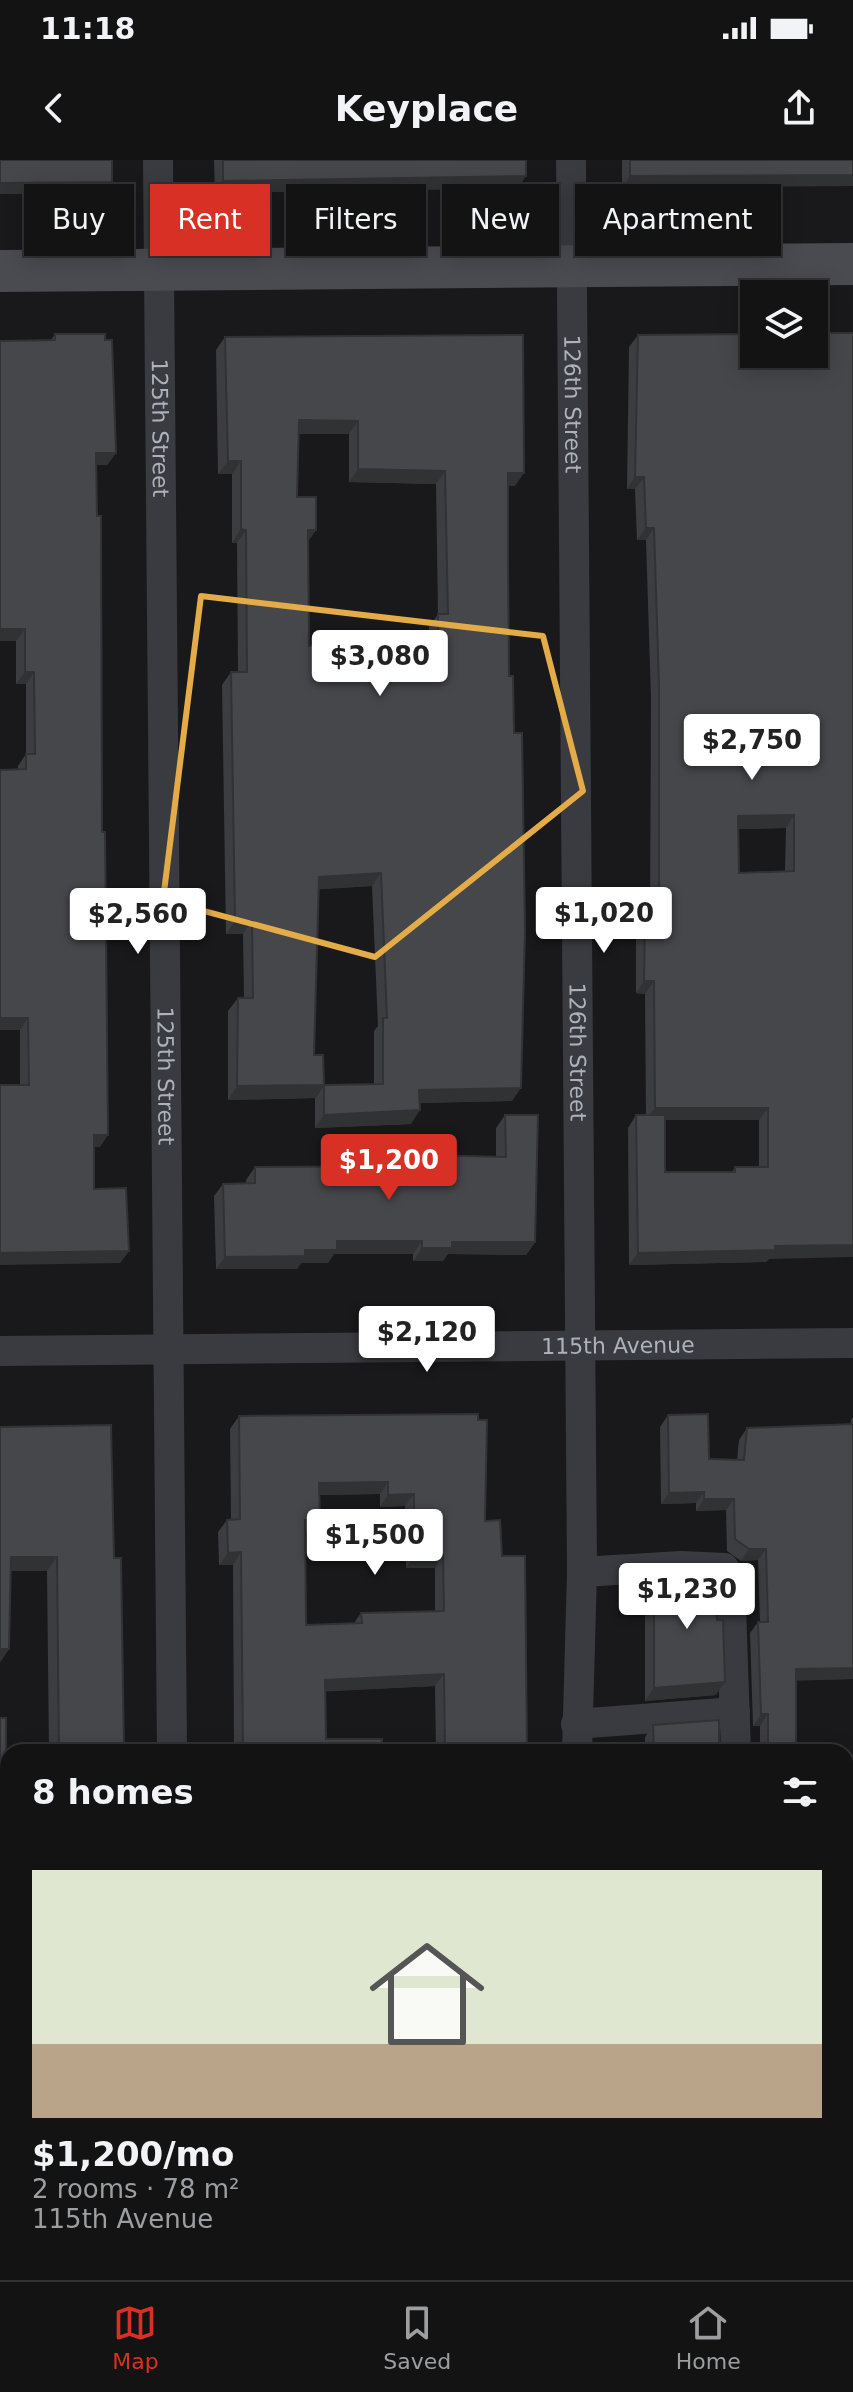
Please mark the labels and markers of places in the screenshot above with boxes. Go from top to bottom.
pin: $3,080 [315,630,445,698]
pin: $2,750 [687,714,817,782]
pin: $1,020 [539,887,669,955]
pin: $2,560 [73,888,203,956]
pin: $1,200 [324,1134,454,1202]
pin: $2,120 [362,1306,492,1374]
pin: $1,500 [310,1509,440,1577]
pin: $1,230 [622,1563,752,1631]

